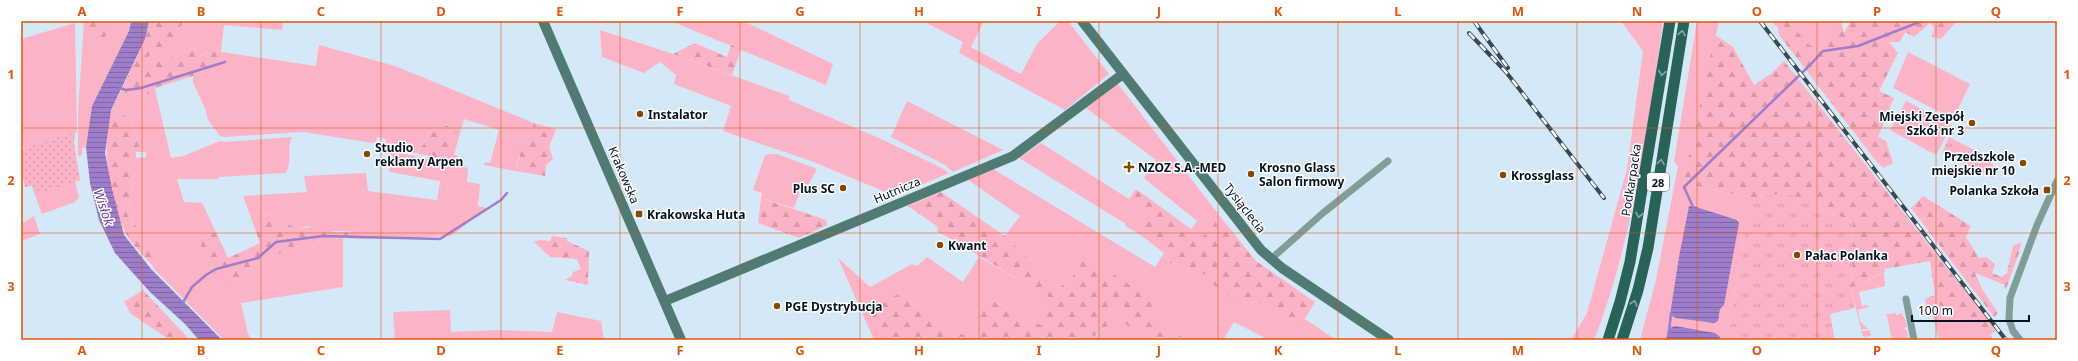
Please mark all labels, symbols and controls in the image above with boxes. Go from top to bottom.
text: A [78,2,87,20]
text: B [197,2,205,20]
text: C [317,2,325,20]
text: D [436,2,446,20]
text: E [556,2,564,20]
text: F [676,2,684,20]
text: G [795,2,805,20]
text: H [914,2,924,20]
text: I [1036,2,1042,20]
text: J [1156,2,1161,20]
text: K [1274,2,1283,20]
text: L [1394,2,1402,20]
text: M [1512,2,1524,20]
text: N [1632,2,1642,20]
text: O [1752,2,1762,20]
text: P [1873,2,1881,20]
text: Q [1991,2,2001,20]
one-way arrow [1677,30,1686,36]
text: 1 [7,65,15,83]
text: 1 [2063,65,2071,83]
one-way arrow [1658,70,1667,76]
place label: Instalator [648,106,708,123]
place label: Miejski Zespół Szkół nr 3 [1879,108,1964,139]
marker: Instalator [635,109,645,119]
marker: Miejski Zespół Szkół nr 3 [1967,118,1977,128]
place label: Studio reklamy Arpen [375,139,463,170]
street label: Podkarpacka [1617,143,1645,217]
street label: Krakowska [604,144,644,206]
place label: Przedszkole miejskie nr 10 [1932,148,2015,179]
marker: Studio reklamy Arpen [362,149,372,159]
marker: Przedszkole miejskie nr 10 [2018,158,2028,168]
place label: NZOZ S.A.-MED [1138,159,1227,176]
place label: Krosno Glass Salon firmowy [1259,159,1345,190]
one-way arrow [1656,159,1665,165]
marker: NZOZ S.A.-MED [1123,161,1135,173]
place label: Krossglass [1511,167,1574,184]
marker: Krosno Glass Salon firmowy [1246,169,1256,179]
marker: Krossglass [1498,170,1508,180]
text: 2 [7,171,15,189]
text: 2 [2063,171,2071,189]
street label: Hutnicza [871,173,923,207]
road number: 28 [1647,173,1669,191]
street label: Tysiąclecia [1220,179,1270,237]
place label: Plus SC [793,180,835,197]
place label: Polanka Szkoła [1949,182,2039,199]
marker: Plus SC [838,183,848,193]
marker: Polanka Szkoła [2042,185,2052,195]
water label: Wisłok [89,186,119,228]
place label: Krakowska Huta [647,206,745,223]
marker: Krakowska Huta [634,209,644,219]
one-way arrow [1635,212,1643,219]
place label: Kwant [948,237,986,254]
marker: Kwant [935,240,945,250]
place label: Pałac Polanka [1805,247,1888,264]
marker: Pałac Polanka [1792,250,1802,260]
text: 3 [7,277,15,295]
text: 3 [2063,277,2071,295]
scale bar [1912,297,2029,323]
place label: PGE Dystrybucja [785,298,882,315]
one-way arrow [1629,300,1638,307]
marker: PGE Dystrybucja [772,301,782,311]
text: 100 m [1918,302,1953,319]
text: A [78,341,87,359]
text: B [197,341,205,359]
text: C [317,341,325,359]
text: D [436,341,446,359]
text: E [556,341,564,359]
text: F [676,341,684,359]
text: G [795,341,805,359]
text: H [914,341,924,359]
text: I [1036,341,1042,359]
text: J [1156,341,1161,359]
text: K [1274,341,1283,359]
text: L [1394,341,1402,359]
text: M [1512,341,1524,359]
text: N [1632,341,1642,359]
text: O [1752,341,1762,359]
text: P [1873,341,1881,359]
text: Q [1991,341,2001,359]

